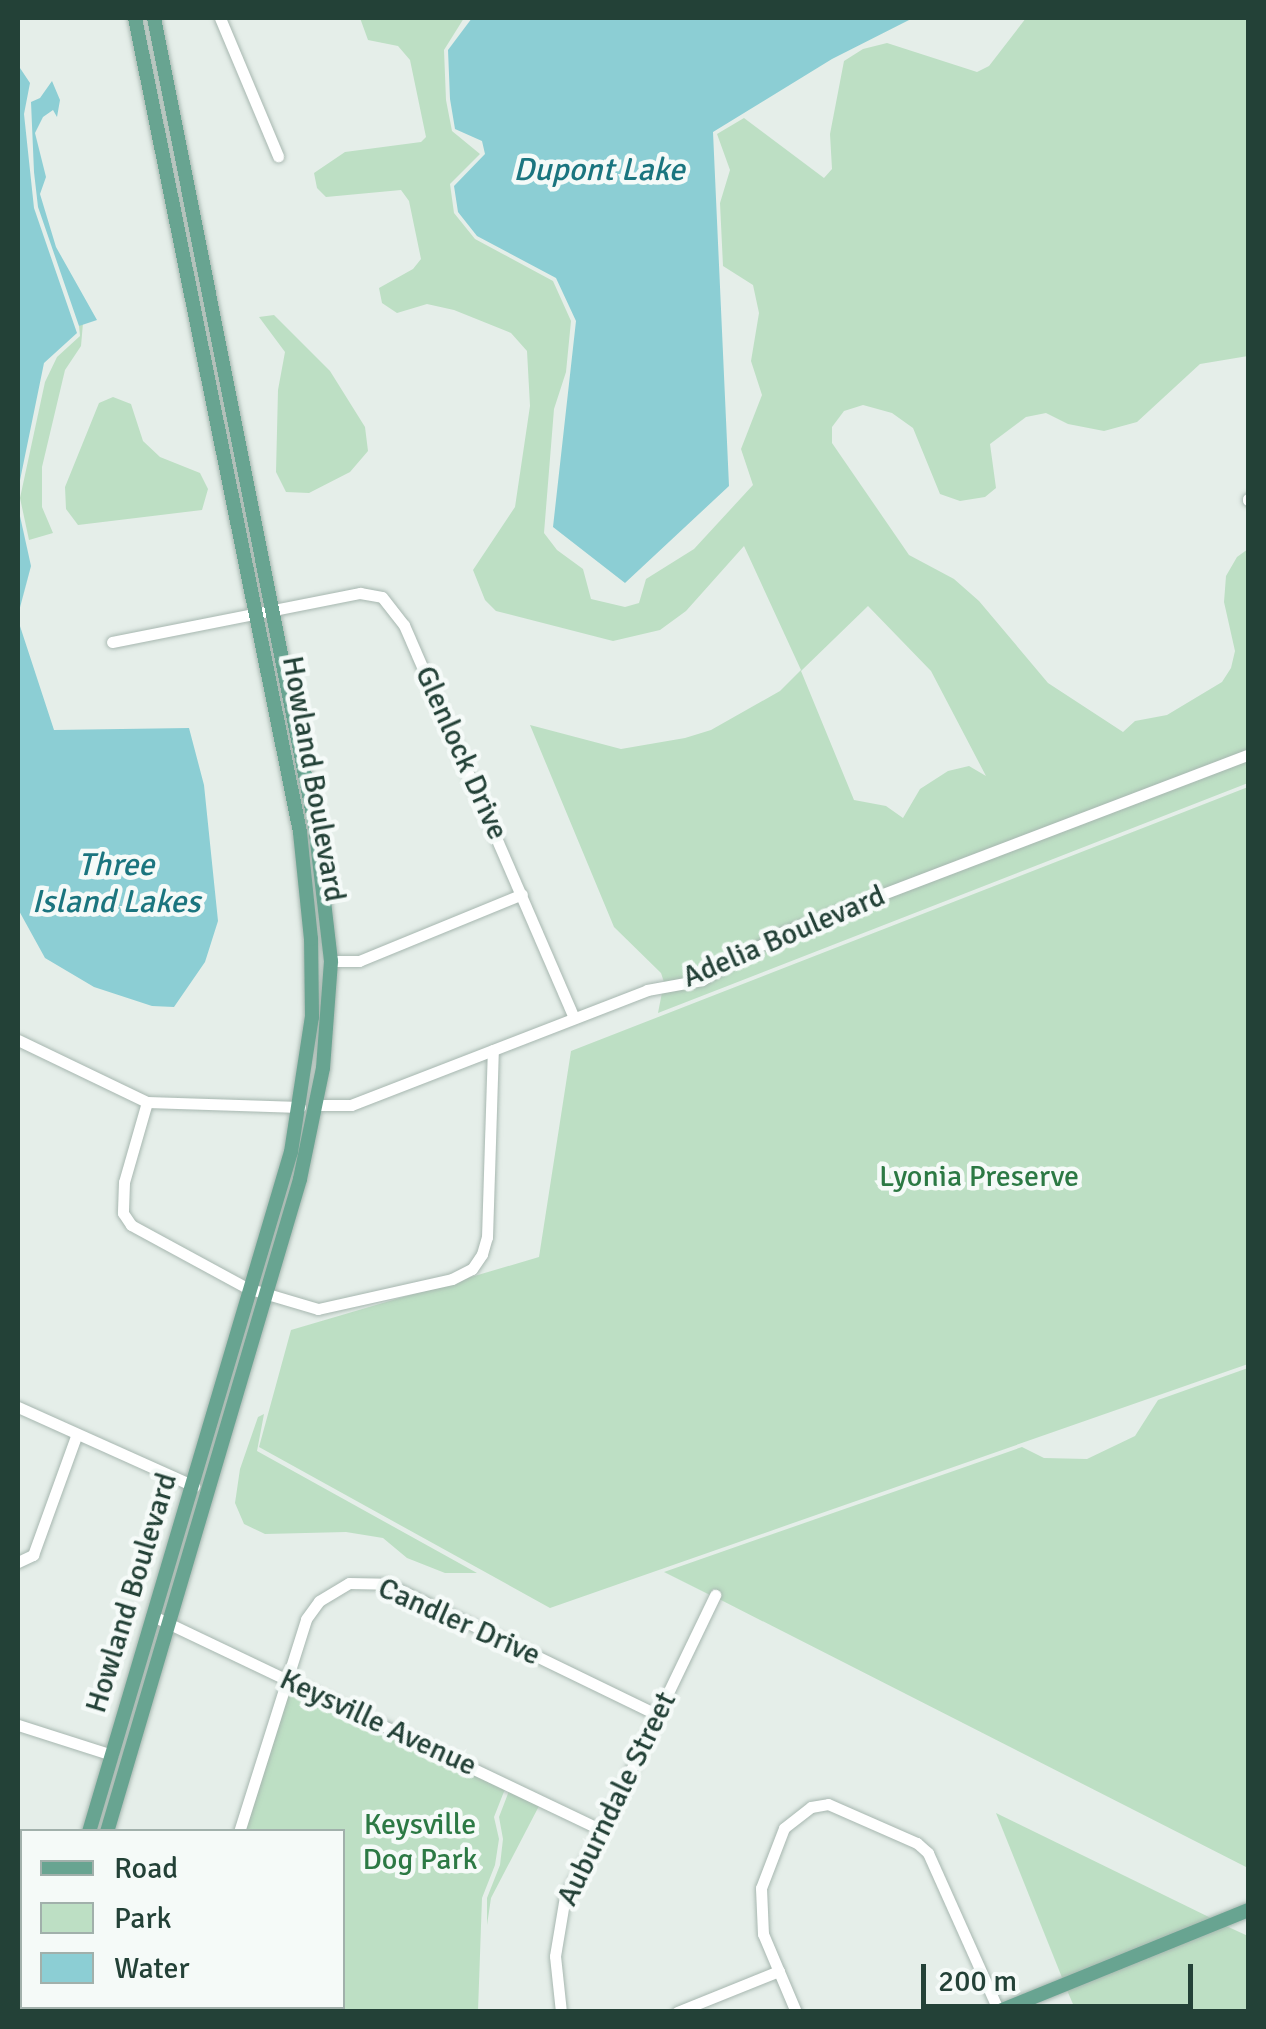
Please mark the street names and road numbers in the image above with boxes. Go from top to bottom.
street label: Howland Boulevard [274,653,352,905]
street label: Glenlock Drive [407,661,515,845]
street label: Adelia Boulevard [677,878,891,996]
street label: Howland Boulevard [78,1469,186,1717]
street label: Candler Drive [372,1570,546,1674]
street label: Keysville Avenue [274,1662,482,1784]
street label: Auburndale Street [550,1686,684,1912]

